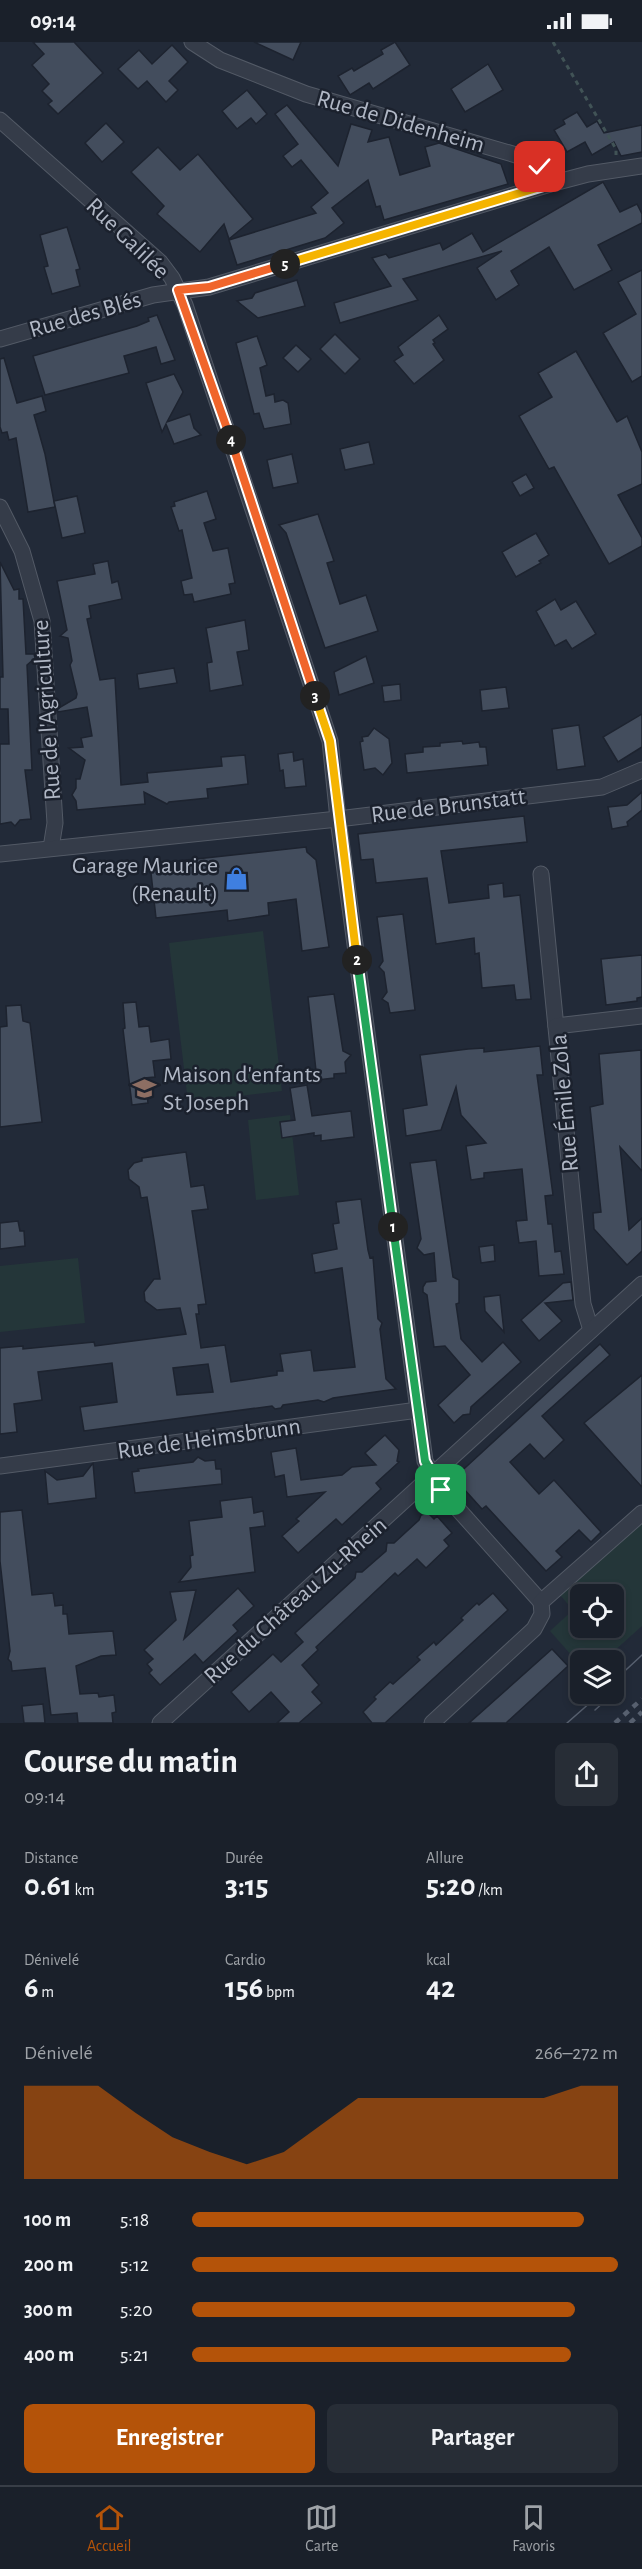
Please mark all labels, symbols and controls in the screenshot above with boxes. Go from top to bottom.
text: 09:14 [30,10,76,32]
street label: Rue de Didenheim [314,87,487,157]
pin [514,141,565,192]
icon: check [523,150,556,183]
street label: Rue Galilée [81,194,173,284]
pin: 5 [270,249,300,279]
text: 5 [282,256,288,272]
street label: Rue des Blés [27,288,144,342]
pin: 4 [216,425,246,455]
text: 4 [227,432,235,448]
street label: Rue de l'Agriculture [29,619,65,801]
pin: 3 [300,681,330,711]
text: 3 [312,688,318,704]
street label: Rue de Brunstatt [370,785,527,827]
place label: Garage Maurice (Renault) [72,854,218,906]
shop icon: Garage Maurice (Renault) [223,866,249,892]
pin: 2 [342,945,372,975]
text: 2 [353,952,361,968]
street label: Rue Émile Zola [545,1033,583,1173]
place label: Maison d'enfants St Joseph [163,1063,321,1115]
school or university icon: Maison d'enfants St Joseph [132,1075,158,1101]
pin: 1 [378,1212,408,1242]
text: 1 [390,1219,396,1235]
street label: Rue de Heimsbrunn [116,1414,302,1464]
pin [415,1464,466,1515]
icon: arrive [424,1473,457,1506]
street label: Rue du Château Zu-Rhein [200,1513,392,1689]
map controls [570,1584,624,1704]
button: locate [570,1584,624,1638]
button: layers [570,1650,624,1704]
button: share [555,1743,618,1806]
text: Course du matin [24,1746,238,1779]
text: 09:14 [24,1787,65,1807]
text: Distance [24,1850,78,1866]
text: Durée [225,1850,263,1866]
text: Allure [426,1850,464,1866]
text: 0.61 [24,1871,72,1901]
text: 3:15 [225,1871,269,1901]
text: 5:20 [426,1871,476,1901]
text: km [72,1882,95,1898]
text: /km [476,1882,503,1898]
text: Dénivelé [24,1952,79,1968]
text: Cardio [225,1952,266,1968]
text: kcal [426,1952,450,1968]
text: 6 [24,1973,39,2003]
text: 156 [225,1973,263,2003]
text: 42 [426,1973,455,2003]
text: m [39,1984,54,2000]
text: bpm [263,1984,295,2000]
text: Dénivelé [24,2043,93,2063]
text: 266–272 m [535,2043,618,2063]
text: 100 m [24,2210,71,2230]
text: 5:18 [120,2210,149,2230]
text: 200 m [24,2255,73,2275]
text: 5:12 [120,2255,149,2275]
text: 300 m [24,2300,73,2320]
text: 5:20 [120,2300,153,2320]
text: 400 m [24,2345,74,2365]
text: 5:21 [120,2345,149,2365]
button: Enregistrer [24,2404,315,2473]
button: Partager [327,2404,618,2473]
tab: Accueil [87,2501,132,2556]
tab: Carte [305,2501,338,2556]
tab: Favoris [512,2501,555,2556]

